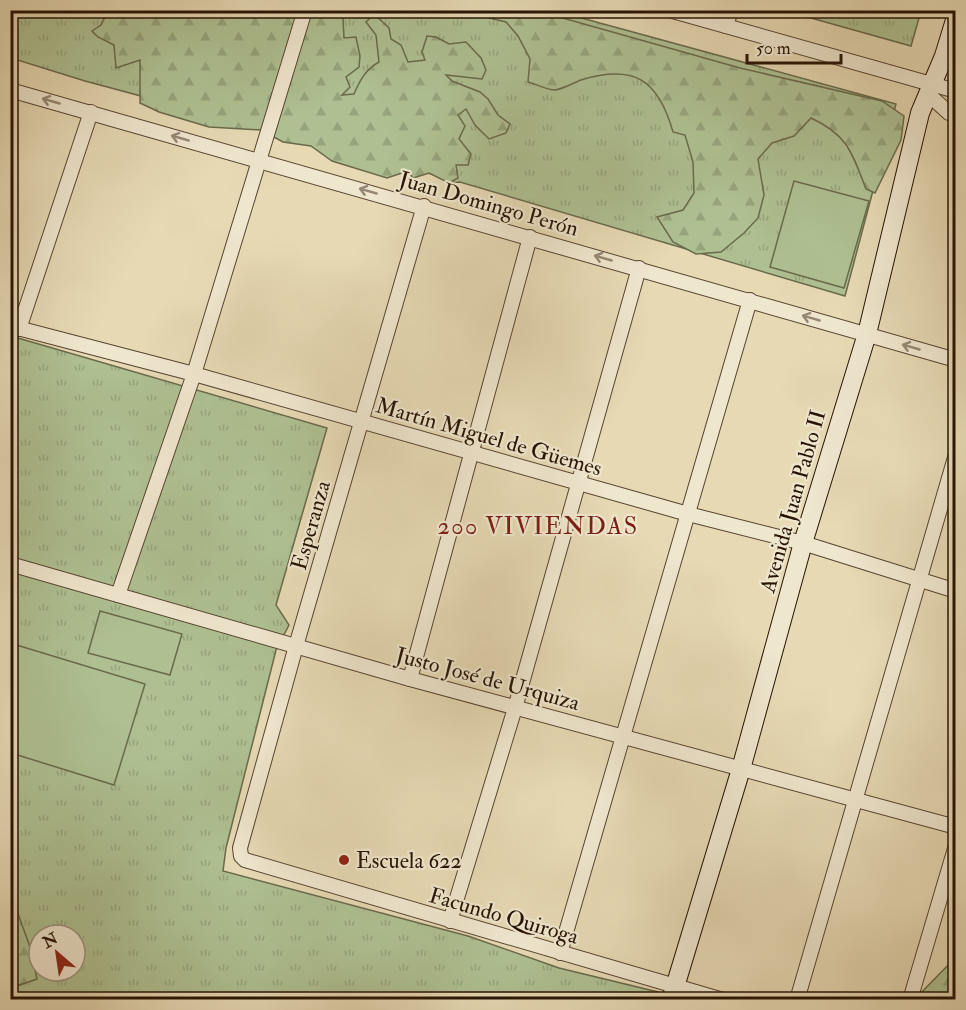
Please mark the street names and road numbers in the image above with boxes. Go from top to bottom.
street label: Juan Domingo Perón [395,165,582,243]
street label: Martín Miguel de Güemes [372,391,605,483]
street label: Avenida Juan Pablo II [753,406,832,597]
street label: Esperanza [285,476,338,574]
street label: Justo José de Urquiza [392,641,584,717]
street label: Facundo Quiroga [426,881,583,951]

